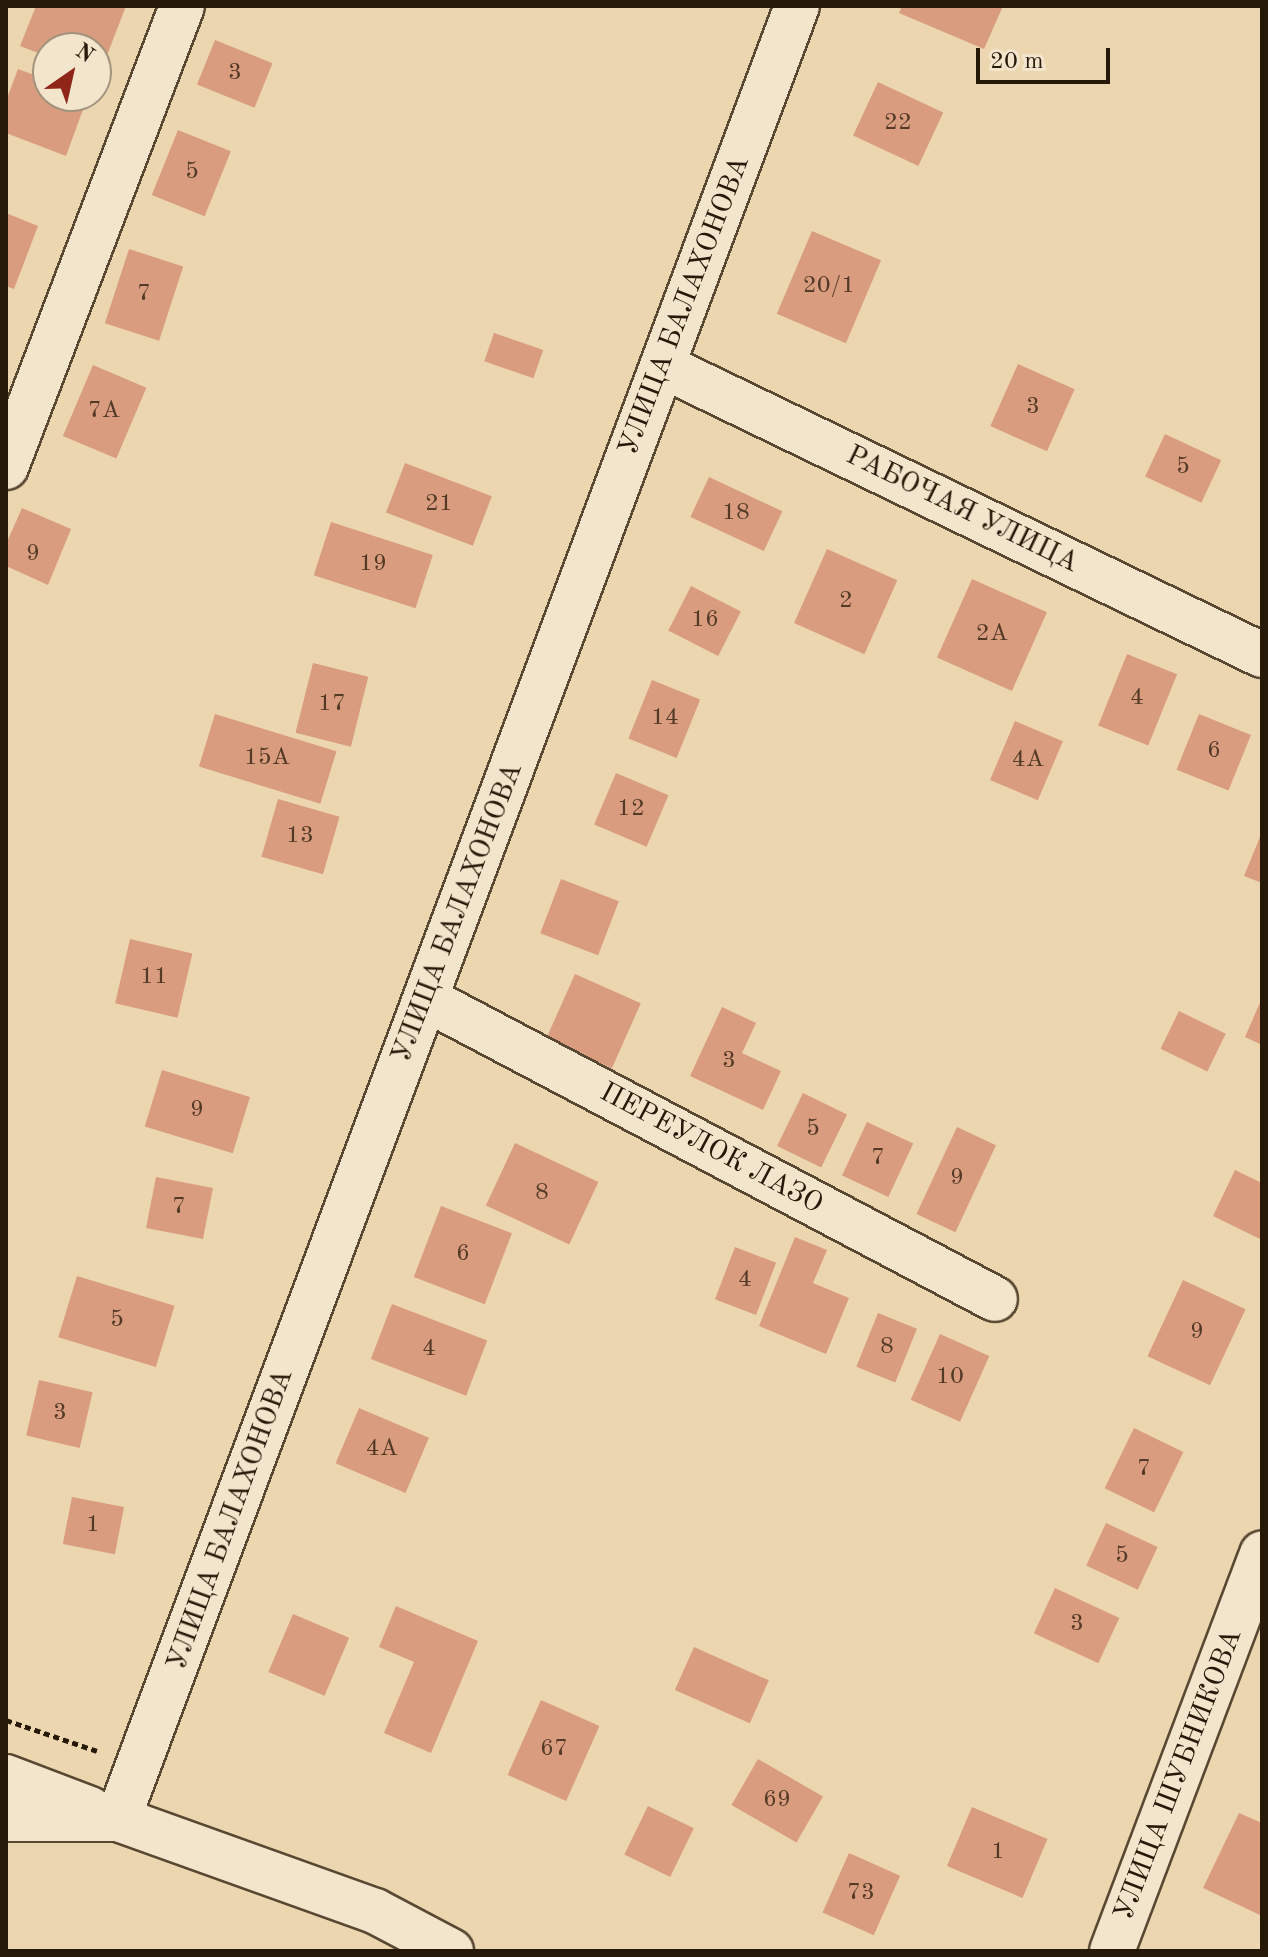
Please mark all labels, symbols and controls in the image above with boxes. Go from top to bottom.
north arrow [32,32,112,112]
scale bar [980,32,1114,82]
text: N [71,40,97,68]
text: 20 m [990,50,1044,74]
house number: 3 [228,60,242,88]
house number: 22 [884,110,912,138]
street label: УЛИЦА БАЛАХОНОВА [612,152,758,460]
house number: 5 [185,159,199,187]
house number: 20/1 [803,273,855,301]
house number: 7 [137,281,151,309]
house number: 3 [1026,394,1040,422]
house number: 7А [88,398,120,426]
street label: РАБОЧАЯ УЛИЦА [840,439,1084,581]
house number: 5 [1176,454,1190,482]
house number: 21 [425,491,453,519]
house number: 18 [722,500,750,528]
house number: 9 [26,541,40,569]
house number: 19 [359,551,387,579]
house number: 2 [839,588,853,616]
house number: 16 [691,607,719,635]
house number: 2А [976,621,1008,649]
house number: 4 [1130,685,1144,713]
house number: 17 [318,691,346,719]
house number: 14 [651,705,679,733]
house number: 6 [1207,738,1221,766]
house number: 15А [244,745,290,773]
house number: 4А [1012,747,1044,775]
street label: УЛИЦА БАЛАХОНОВА [385,759,531,1067]
house number: 12 [617,796,645,824]
house number: 13 [286,823,314,851]
house number: 11 [140,964,168,992]
house number: 3 [722,1048,736,1076]
street label: ПЕРЕУЛОК ЛАЗО [594,1076,828,1222]
house number: 9 [190,1097,204,1125]
house number: 5 [806,1116,820,1144]
house number: 7 [871,1145,885,1173]
house number: 9 [950,1165,964,1193]
house number: 8 [535,1180,549,1208]
house number: 7 [172,1194,186,1222]
house number: 6 [456,1241,470,1269]
house number: 4 [738,1267,752,1295]
house number: 5 [110,1307,124,1335]
house number: 9 [1190,1319,1204,1347]
house number: 8 [880,1334,894,1362]
house number: 4 [422,1336,436,1364]
house number: 10 [936,1364,964,1392]
street label: УЛИЦА БАЛАХОНОВА [161,1365,301,1675]
house number: 3 [53,1400,67,1428]
house number: 4А [366,1436,398,1464]
house number: 7 [1137,1456,1151,1484]
house number: 1 [86,1512,100,1540]
house number: 5 [1115,1543,1129,1571]
house number: 3 [1070,1611,1084,1639]
street label: УЛИЦА ШУБНИКОВА [1108,1624,1250,1926]
house number: 67 [540,1736,568,1764]
house number: 69 [763,1787,791,1815]
house number: 1 [991,1839,1005,1867]
house number: 73 [847,1880,875,1908]

